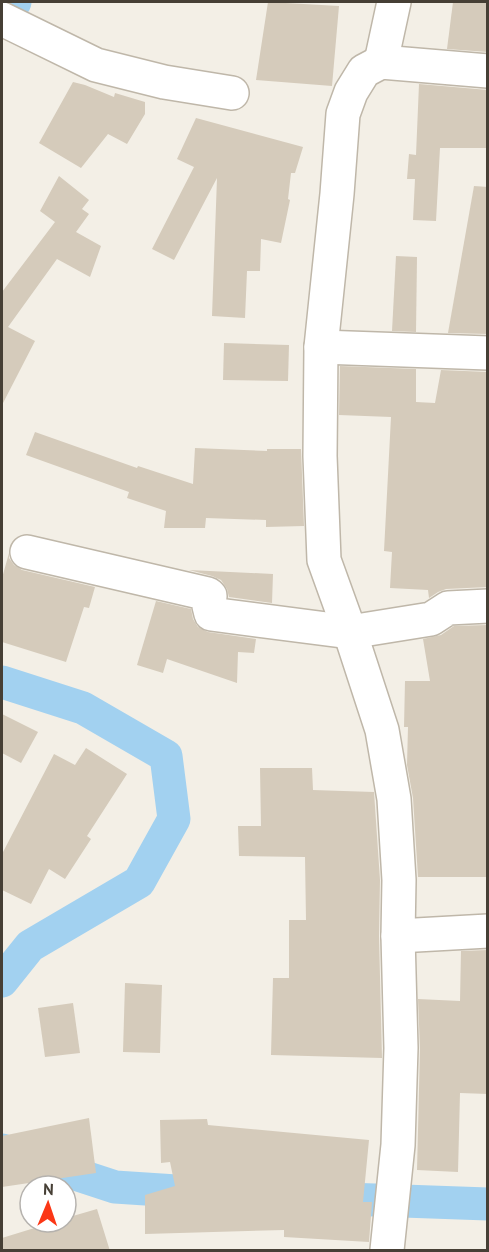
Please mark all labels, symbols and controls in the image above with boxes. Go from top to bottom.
north arrow [18,1174,78,1234]
text: N [43,1179,54,1199]

